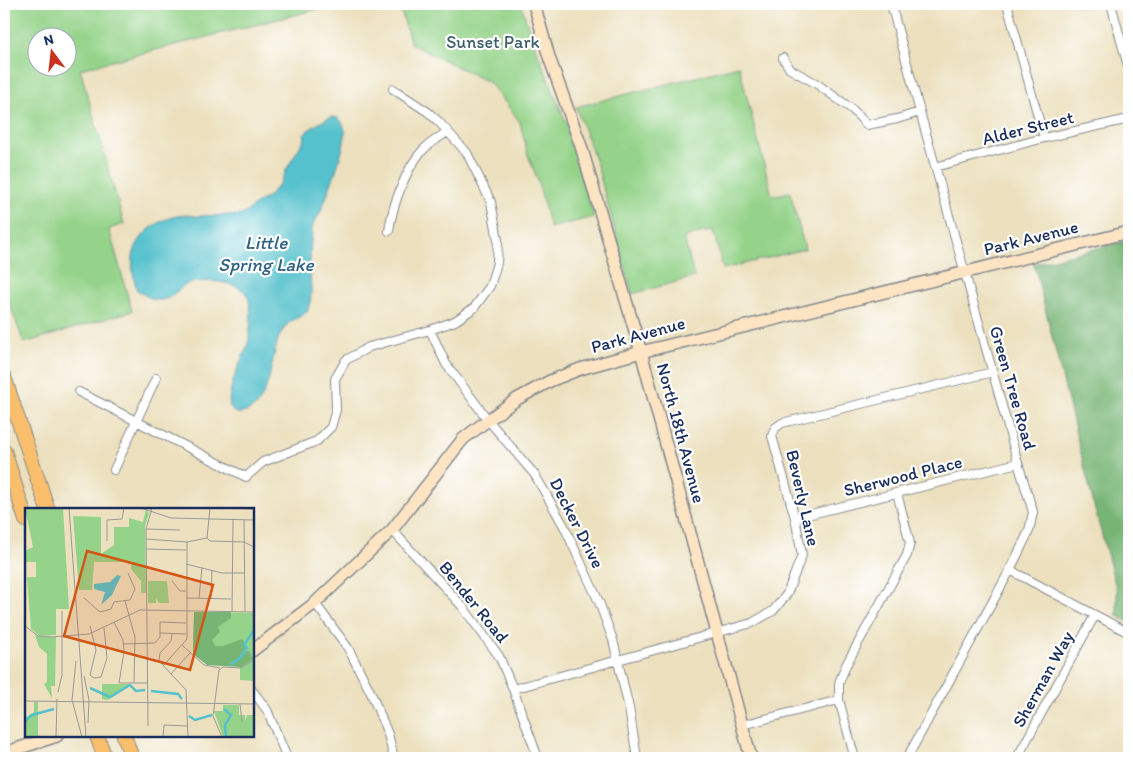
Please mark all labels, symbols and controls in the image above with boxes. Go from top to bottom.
north arrow [28,28,78,78]
text: N [42,30,56,49]
park label: Sunset Park [446,31,540,53]
street label: Alder Street [980,106,1076,150]
street label: Park Avenue [981,216,1081,260]
water label: Little Spring Lake [218,231,315,276]
street label: Park Avenue [588,312,688,358]
street label: Green Tree Road [985,323,1041,453]
street label: North 18th Avenue [652,361,710,505]
street label: Beverly Lane [781,448,825,548]
street label: Sherwood Place [841,451,965,501]
street label: Decker Drive [545,474,609,572]
inset map [25,508,254,737]
street label: Bender Road [434,557,514,647]
street label: Sherman Way [1008,627,1079,731]

